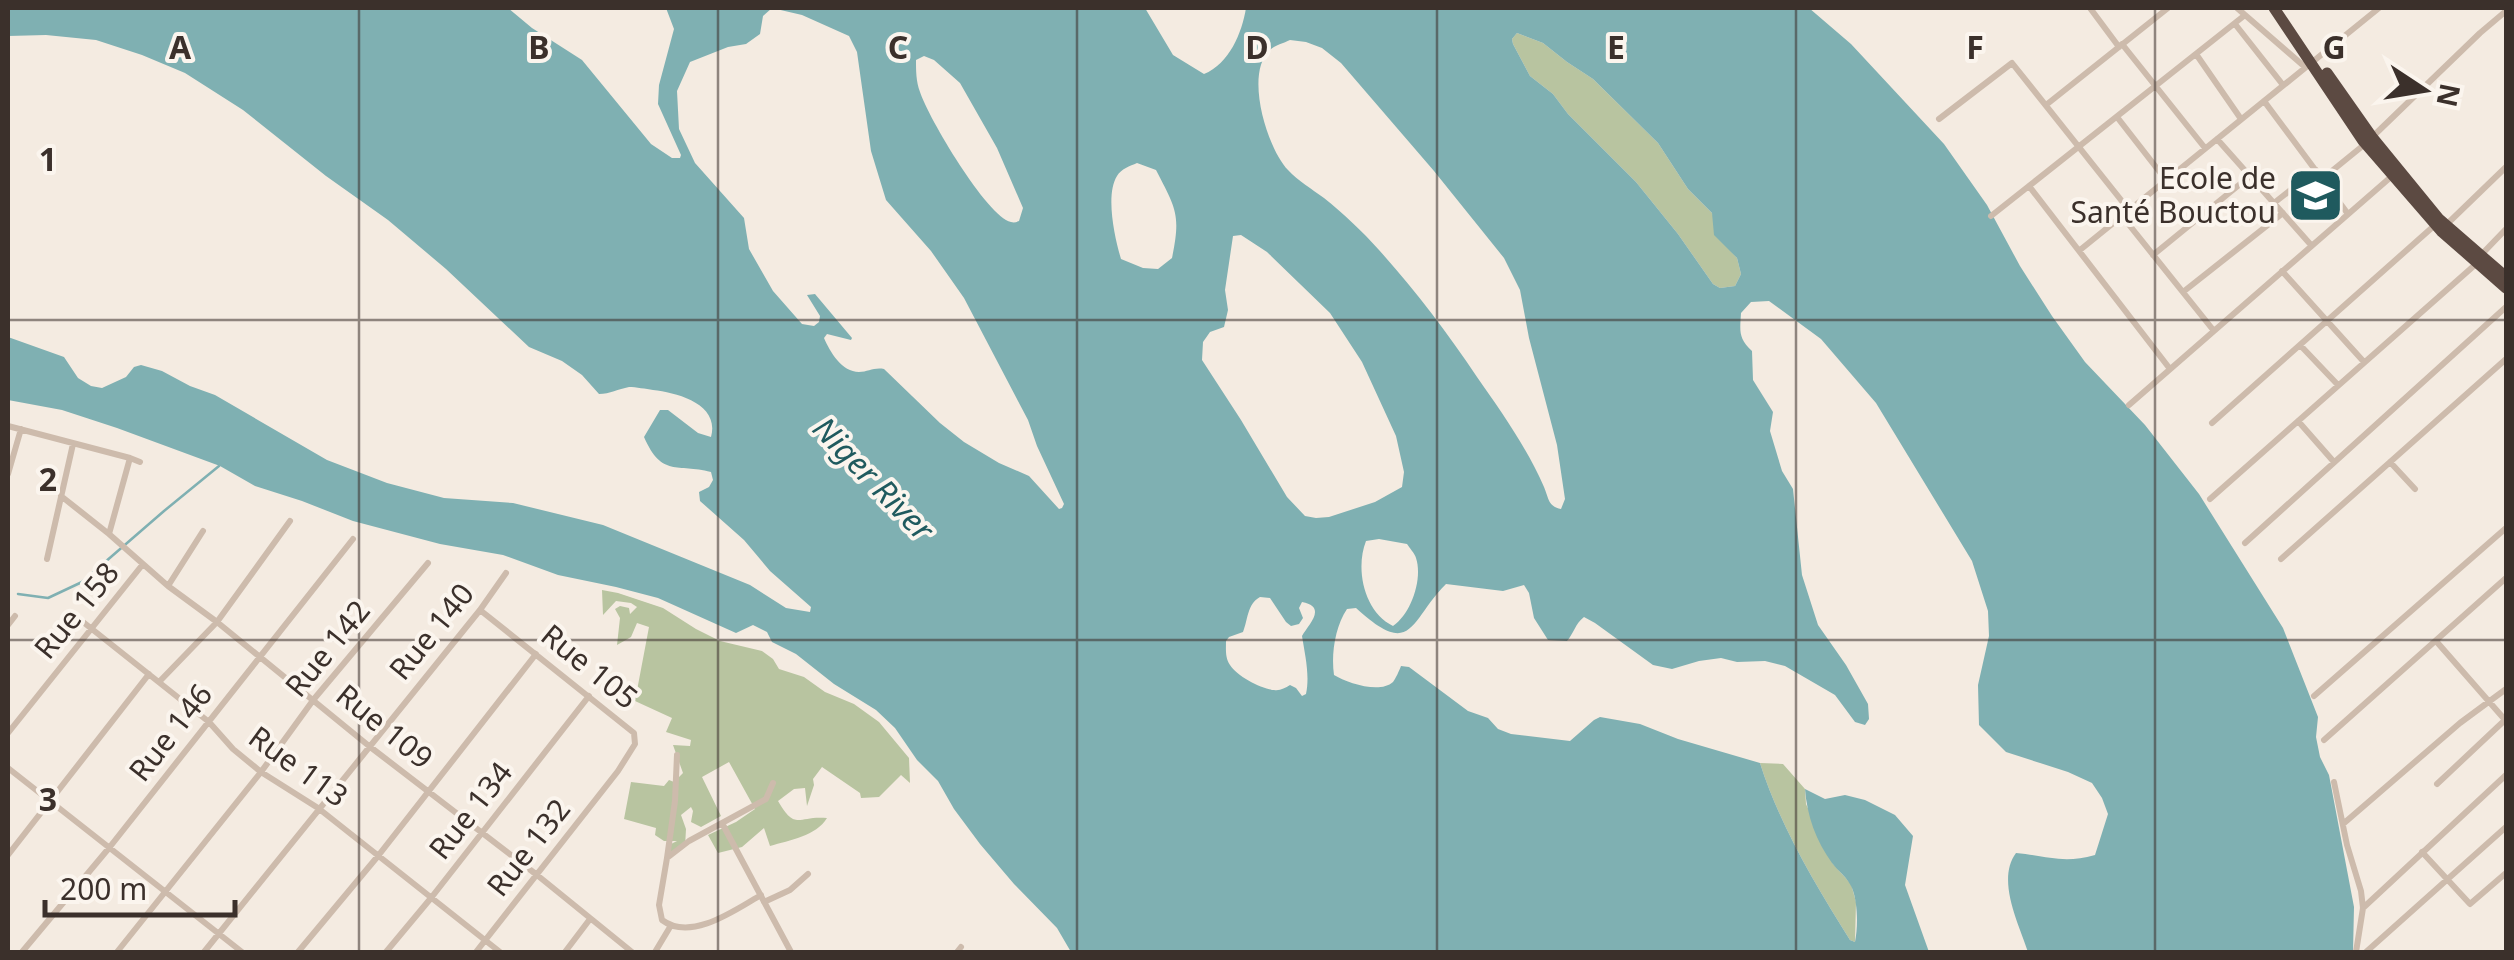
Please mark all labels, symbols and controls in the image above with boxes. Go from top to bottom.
text: A [169,25,192,68]
text: B [528,25,550,68]
text: C [888,25,908,68]
text: D [1245,25,1269,68]
text: E [1607,25,1625,68]
text: F [1966,25,1984,68]
text: G [2322,25,2346,68]
north arrow [2374,40,2474,140]
text: N [2428,80,2470,110]
text: 1 [39,137,57,180]
place label: Ecole de Santé Bouctou [2071,157,2276,232]
school or university icon: Ecole de Santé Bouctou [2285,166,2345,226]
water label: Niger River [804,407,945,550]
text: 2 [39,457,57,500]
street label: Rue 158 [24,553,127,667]
street label: Rue 140 [379,574,482,688]
street label: Rue 142 [275,591,378,705]
street label: Rue 105 [533,614,647,717]
street label: Rue 109 [328,674,442,777]
street label: Rue 146 [119,675,221,789]
street label: Rue 113 [241,716,357,816]
street label: Rue 134 [419,753,521,867]
text: 3 [39,777,57,820]
street label: Rue 132 [477,790,579,904]
scale bar [45,855,235,917]
text: 200 m [60,868,147,909]

